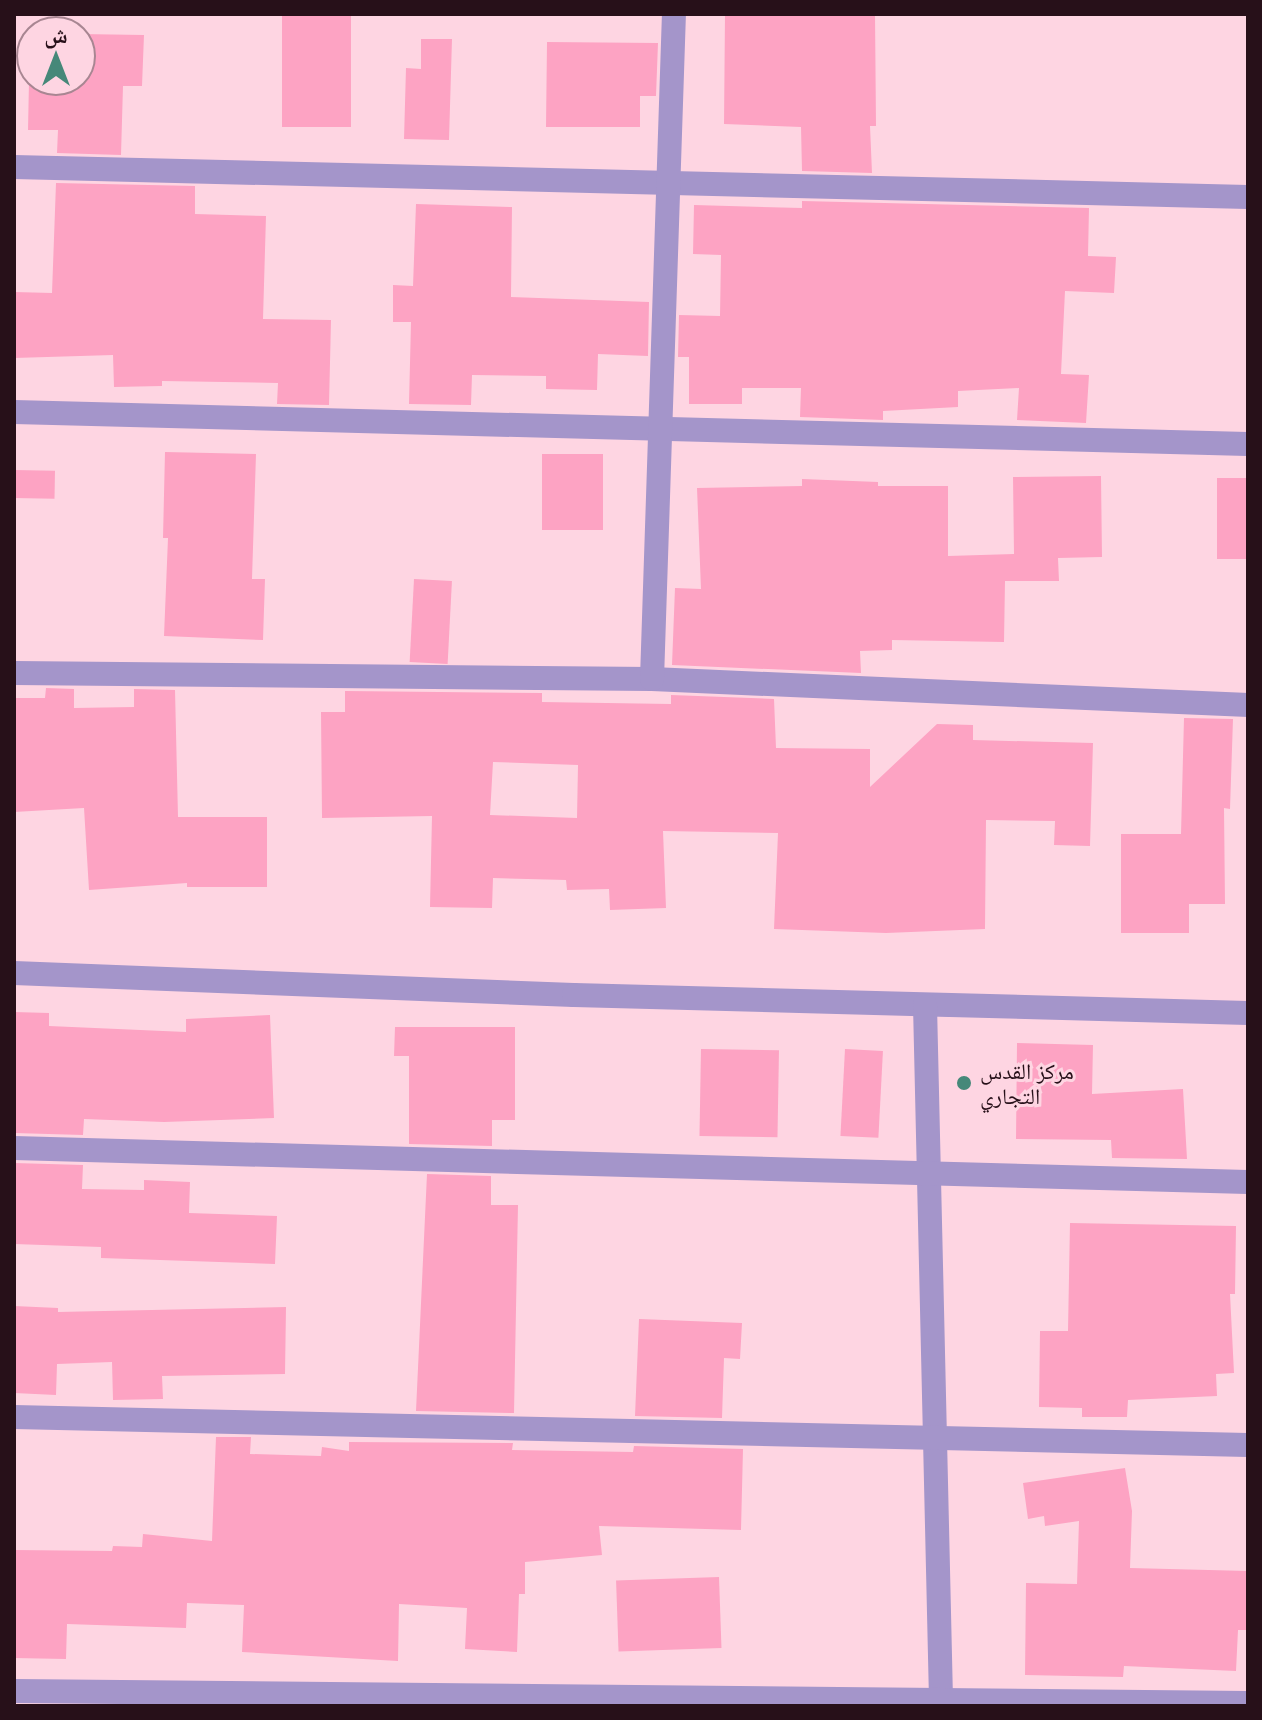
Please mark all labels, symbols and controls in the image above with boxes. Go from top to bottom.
north arrow [16,16,96,96]
text: ش [44,19,68,49]
place label: مركز القدس التجاري [980,1057,1074,1108]
marker: مركز القدس التجاري [955,1074,973,1092]

